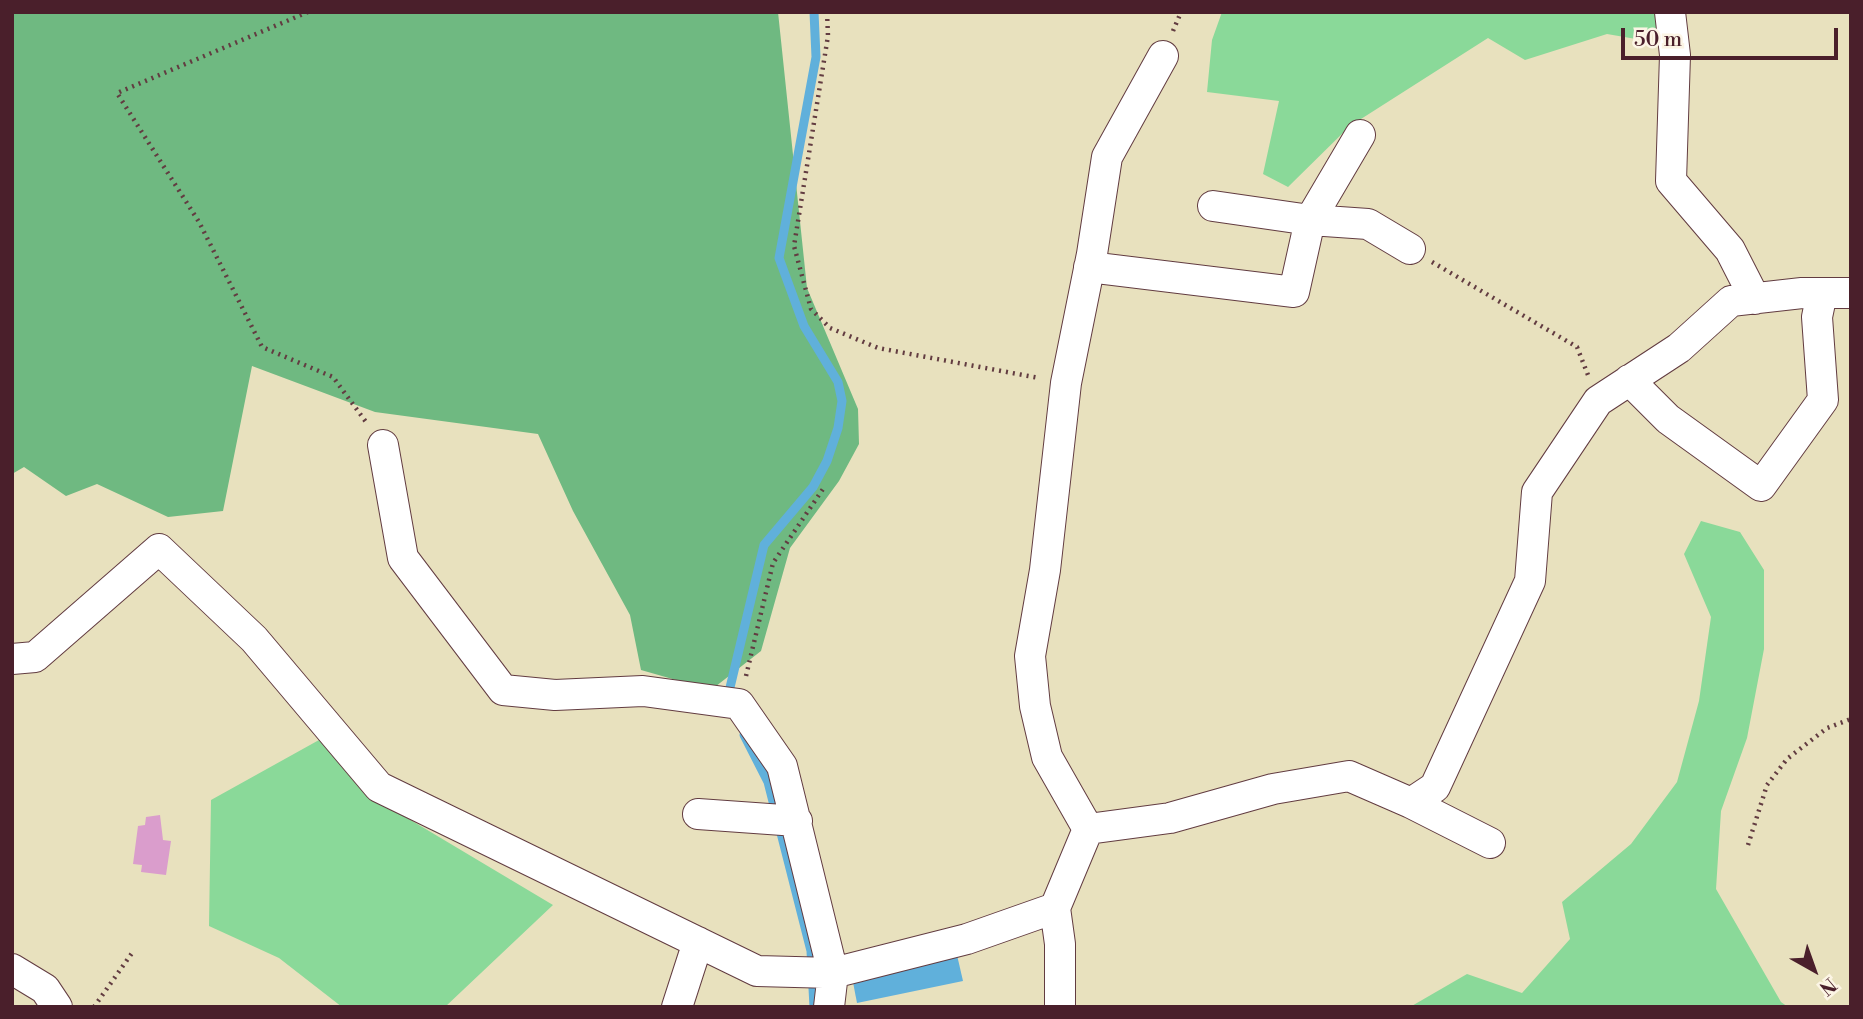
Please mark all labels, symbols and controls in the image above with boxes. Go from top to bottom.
scale bar [1625,14,1842,58]
text: 50 m [1634,27,1682,53]
north arrow [1779,935,1849,1005]
text: N [1814,972,1841,1000]

